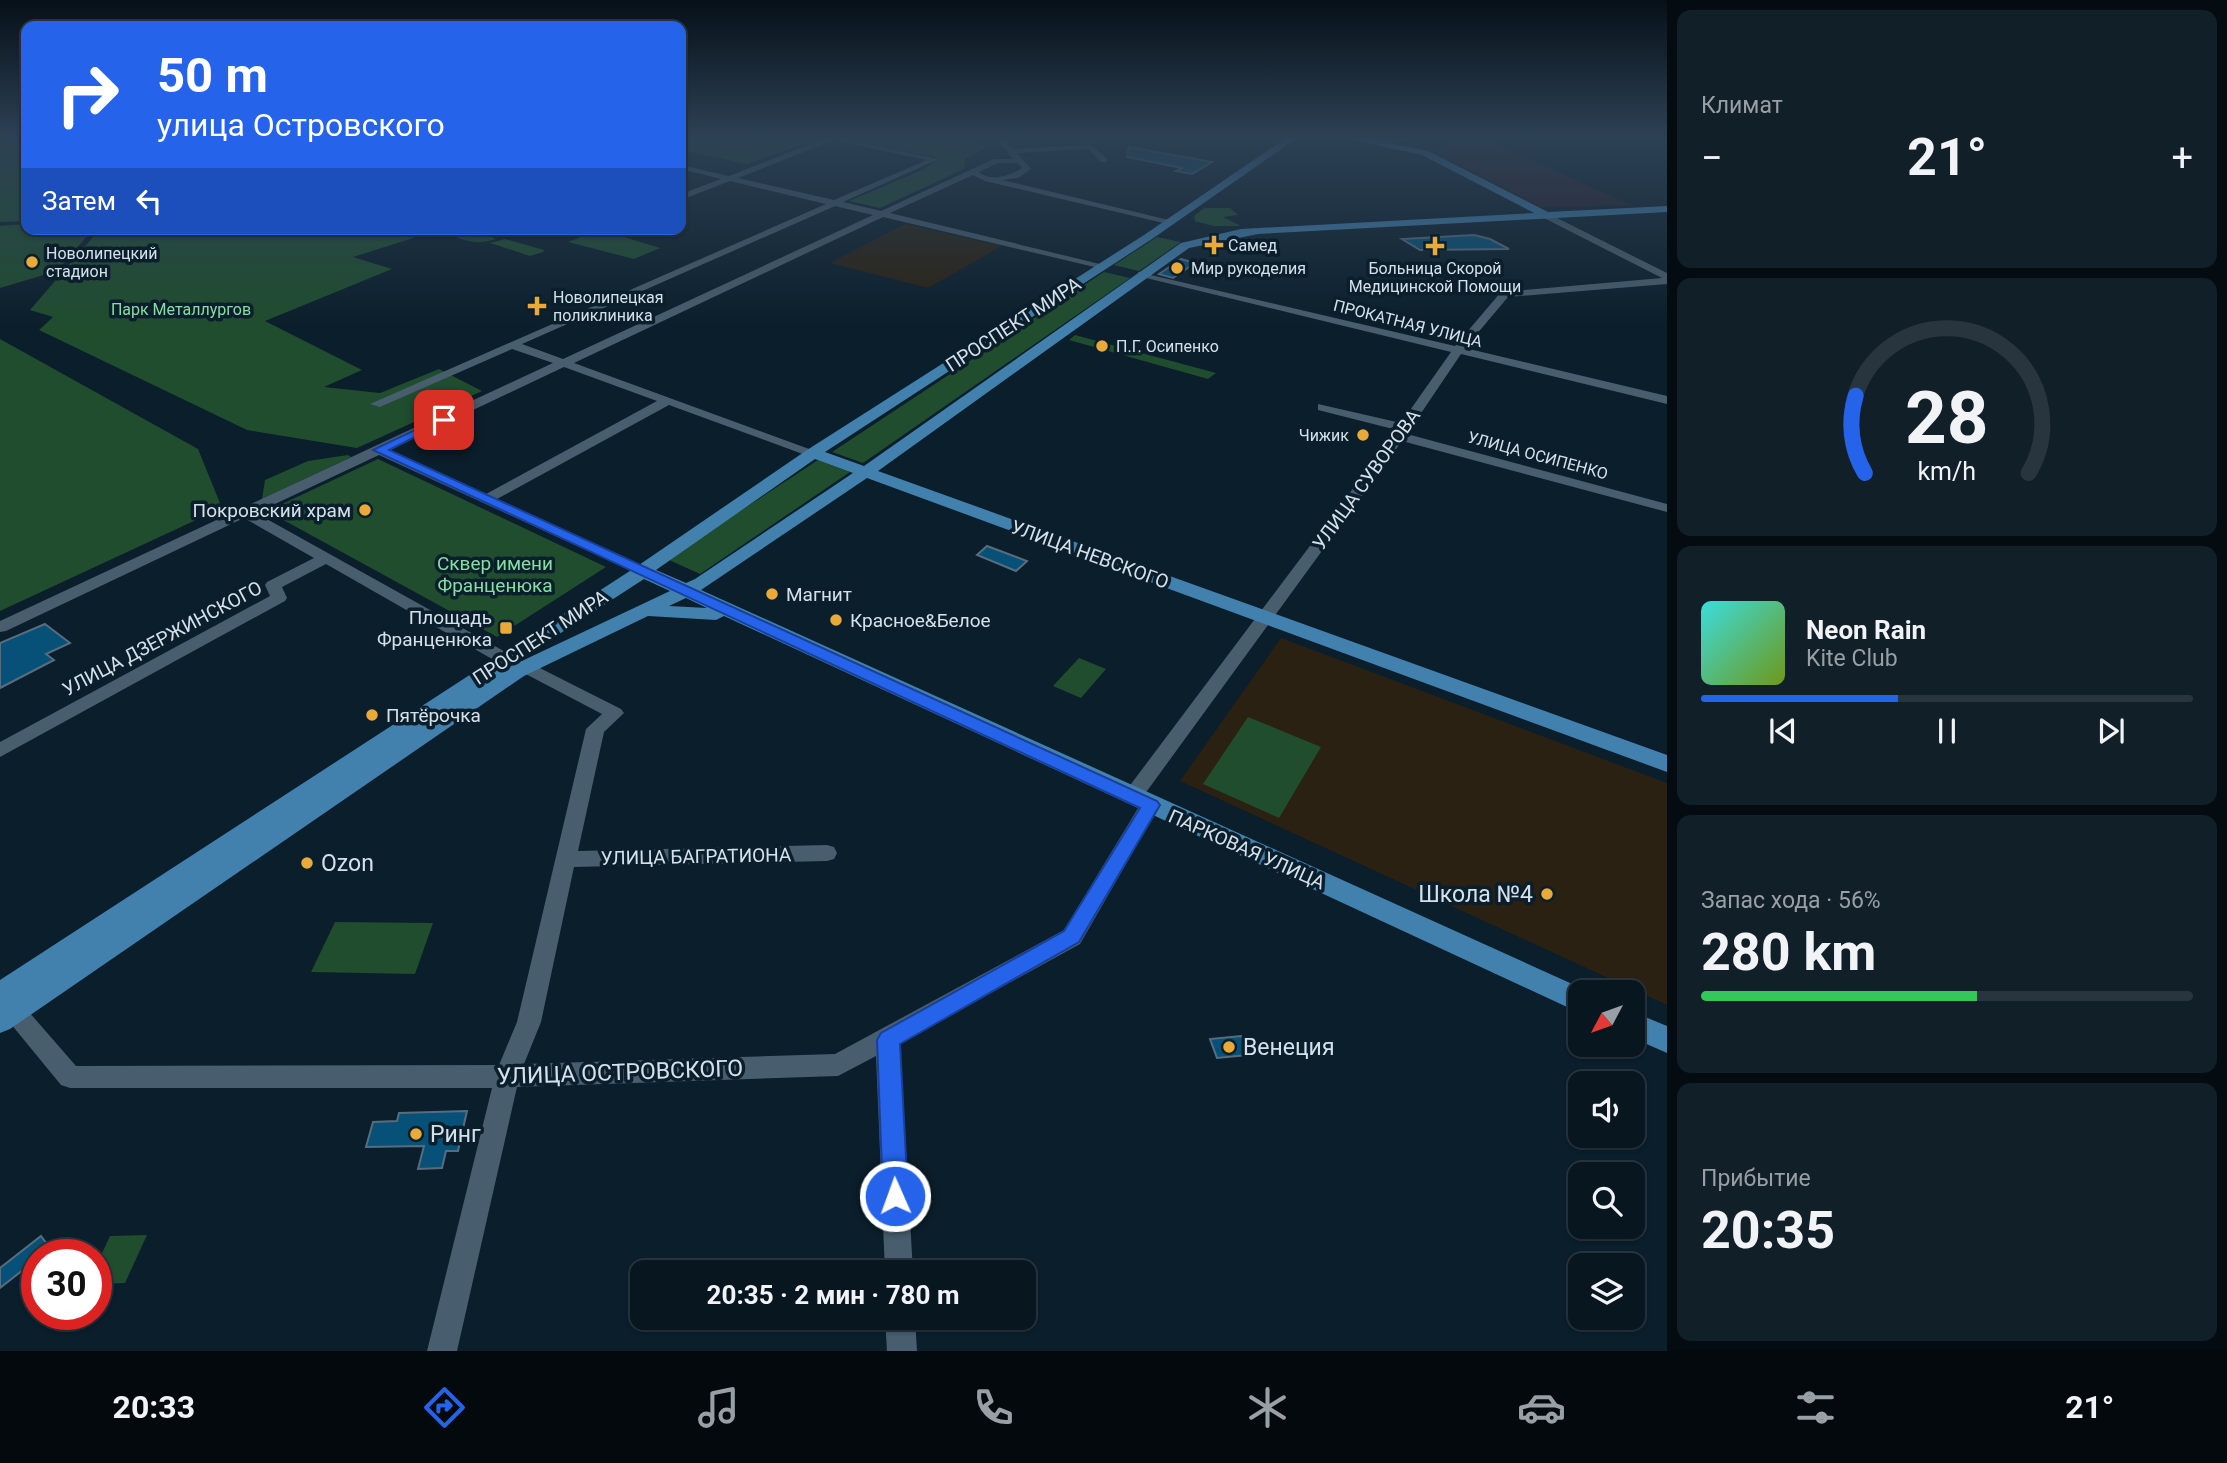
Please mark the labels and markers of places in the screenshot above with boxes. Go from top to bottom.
place label: Самед [1228,236,1277,255]
marker: Больница Скорой Медицинской Помощи [1425,236,1445,256]
marker: Самед [1206,237,1222,253]
place label: Новолипецкий стадион [46,244,158,281]
marker: Новолипецкий стадион [24,254,40,270]
place label: Мир рукоделия [1191,259,1306,278]
place label: Больница Скорой Медицинской Помощи [1349,259,1521,296]
marker: Мир рукоделия [1169,260,1185,276]
place label: Новолипецкая поликлиника [553,288,664,325]
marker: Новолипецкая поликлиника [527,296,547,316]
place label: П.Г. Осипенко [1116,337,1219,356]
marker: П.Г. Осипенко [1094,338,1110,354]
pin [414,390,474,450]
place label: Чижик [1299,426,1349,445]
marker: Чижик [1355,427,1371,443]
place label: Покровский храм [193,499,351,522]
marker: Покровский храм [357,502,373,518]
place label: Магнит [786,583,852,606]
marker: Магнит [764,586,780,602]
place label: Площадь Франценюка [377,606,492,651]
place label: Красное&Белое [850,609,991,632]
marker: Красное&Белое [828,612,844,628]
marker: Площадь Франценюка [498,620,514,636]
place label: Пятёрочка [386,704,481,727]
marker: Пятёрочка [364,707,380,723]
place label: Ozon [321,850,374,877]
marker: Ozon [299,855,315,871]
place label: Школа №4 [1418,881,1533,908]
marker: Школа №4 [1539,886,1555,902]
place label: Венеция [1243,1034,1335,1061]
marker: Венеция [1221,1039,1237,1055]
place label: Ринг [430,1121,481,1148]
marker: Ринг [408,1126,424,1142]

